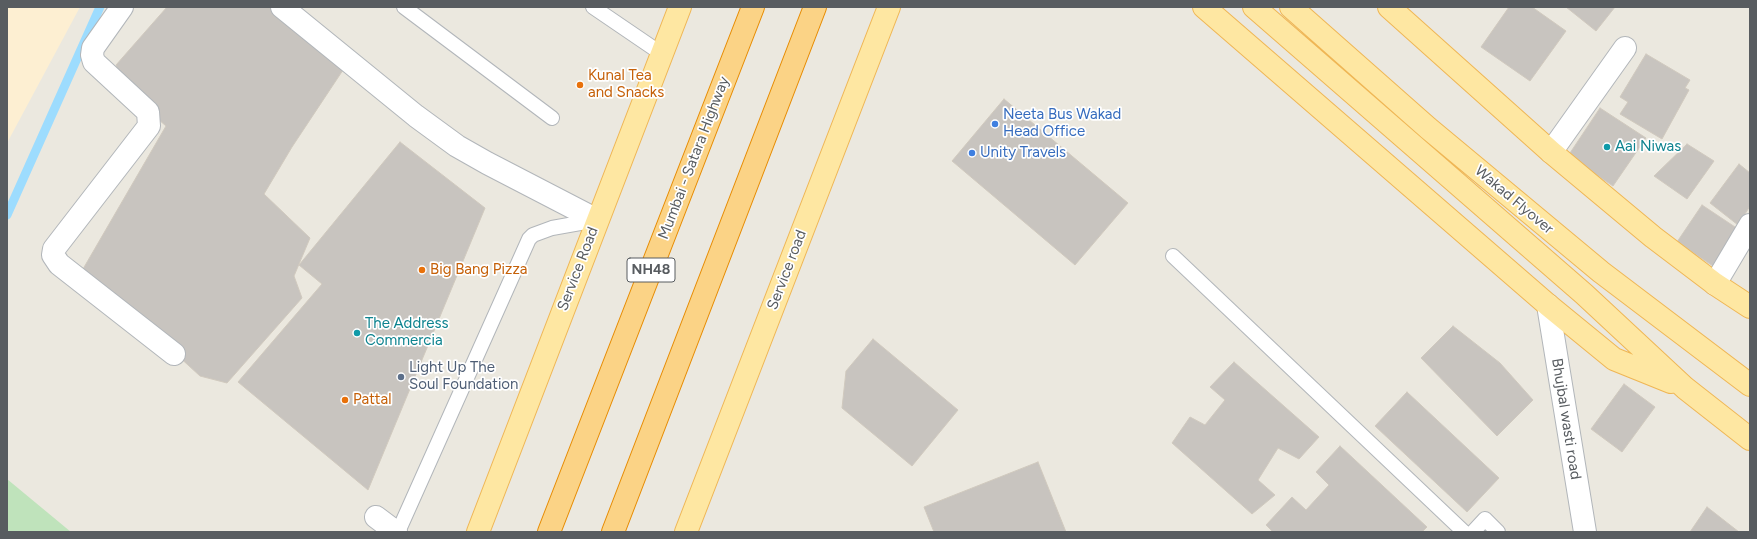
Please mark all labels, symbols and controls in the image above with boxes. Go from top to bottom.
place label: Kunal Tea and Snacks [588,67,664,102]
street label: Mumbai - Satara Highway [655,74,733,242]
marker: Kunal Tea and Snacks [575,80,585,90]
place label: Neeta Bus Wakad Head Office [1003,106,1121,141]
marker: Neeta Bus Wakad Head Office [990,119,1000,129]
place label: Aai Niwas [1615,138,1681,156]
marker: Aai Niwas [1602,142,1612,152]
place label: Unity Travels [980,144,1066,162]
marker: Unity Travels [967,148,977,158]
street label: Wakad Flyover [1471,162,1557,238]
street label: Service Road [554,225,602,313]
street label: Service road [764,228,810,312]
road number: NH48 [627,258,675,282]
place label: Big Bang Pizza [430,261,527,279]
marker: Big Bang Pizza [417,265,427,275]
place label: The Address Commercia [365,315,448,350]
marker: The Address Commercia [352,328,362,338]
street label: Bhujbal wasti road [1548,357,1584,481]
place label: Light Up The Soul Foundation [409,359,518,394]
marker: Light Up The Soul Foundation [396,372,406,382]
place label: Pattal [353,391,391,409]
marker: Pattal [340,395,350,405]

